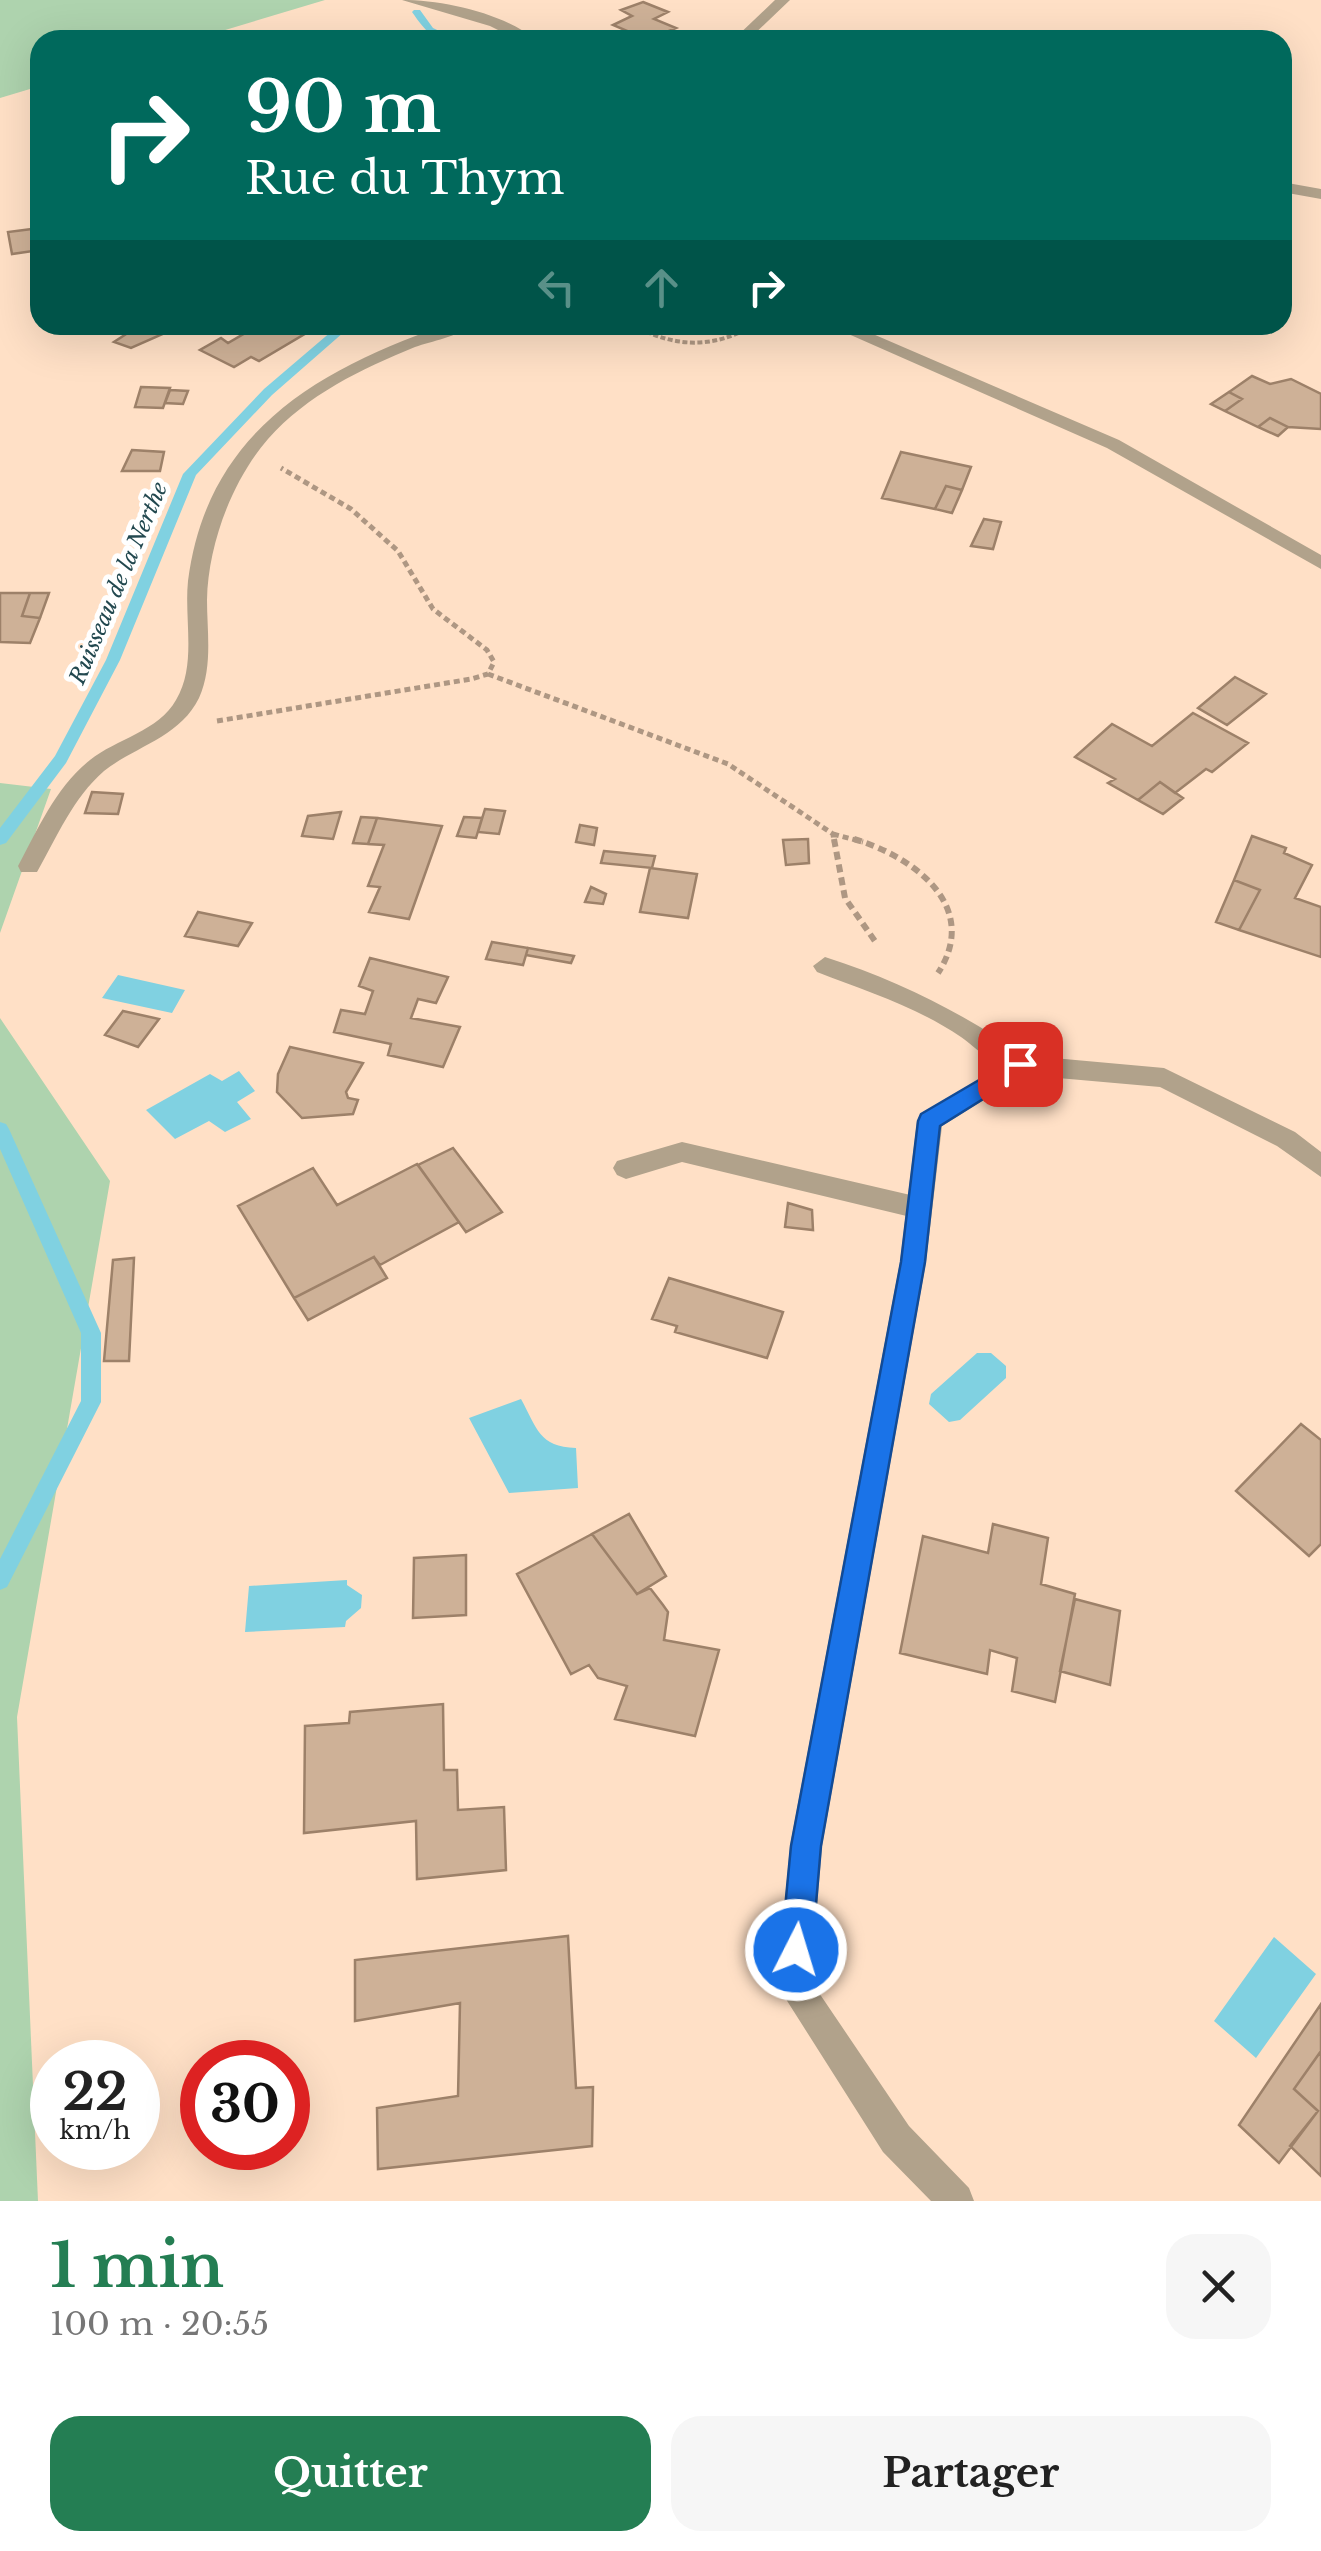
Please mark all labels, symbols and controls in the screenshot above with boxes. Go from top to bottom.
text: 90 m [245,64,441,151]
icon: right [80,70,210,200]
text: Rue du Thym [245,150,565,206]
icon: left [529,260,584,315]
icon: ahead [634,260,689,315]
icon: right [739,260,794,315]
water label: Ruisseau de la Nerthe [63,478,173,689]
pin [978,1022,1063,1107]
icon: arrive [993,1037,1048,1092]
position arrow [744,1898,848,2002]
speed limit sign: 30 [180,2040,310,2170]
text: 22 [62,2061,128,2124]
text: km/h [60,2115,130,2146]
text: 1 min [50,2229,224,2303]
button: close [1166,2234,1271,2339]
text: 100 m · 20:55 [50,2304,269,2344]
button: Quitter [50,2416,651,2531]
button: Partager [671,2416,1271,2531]

